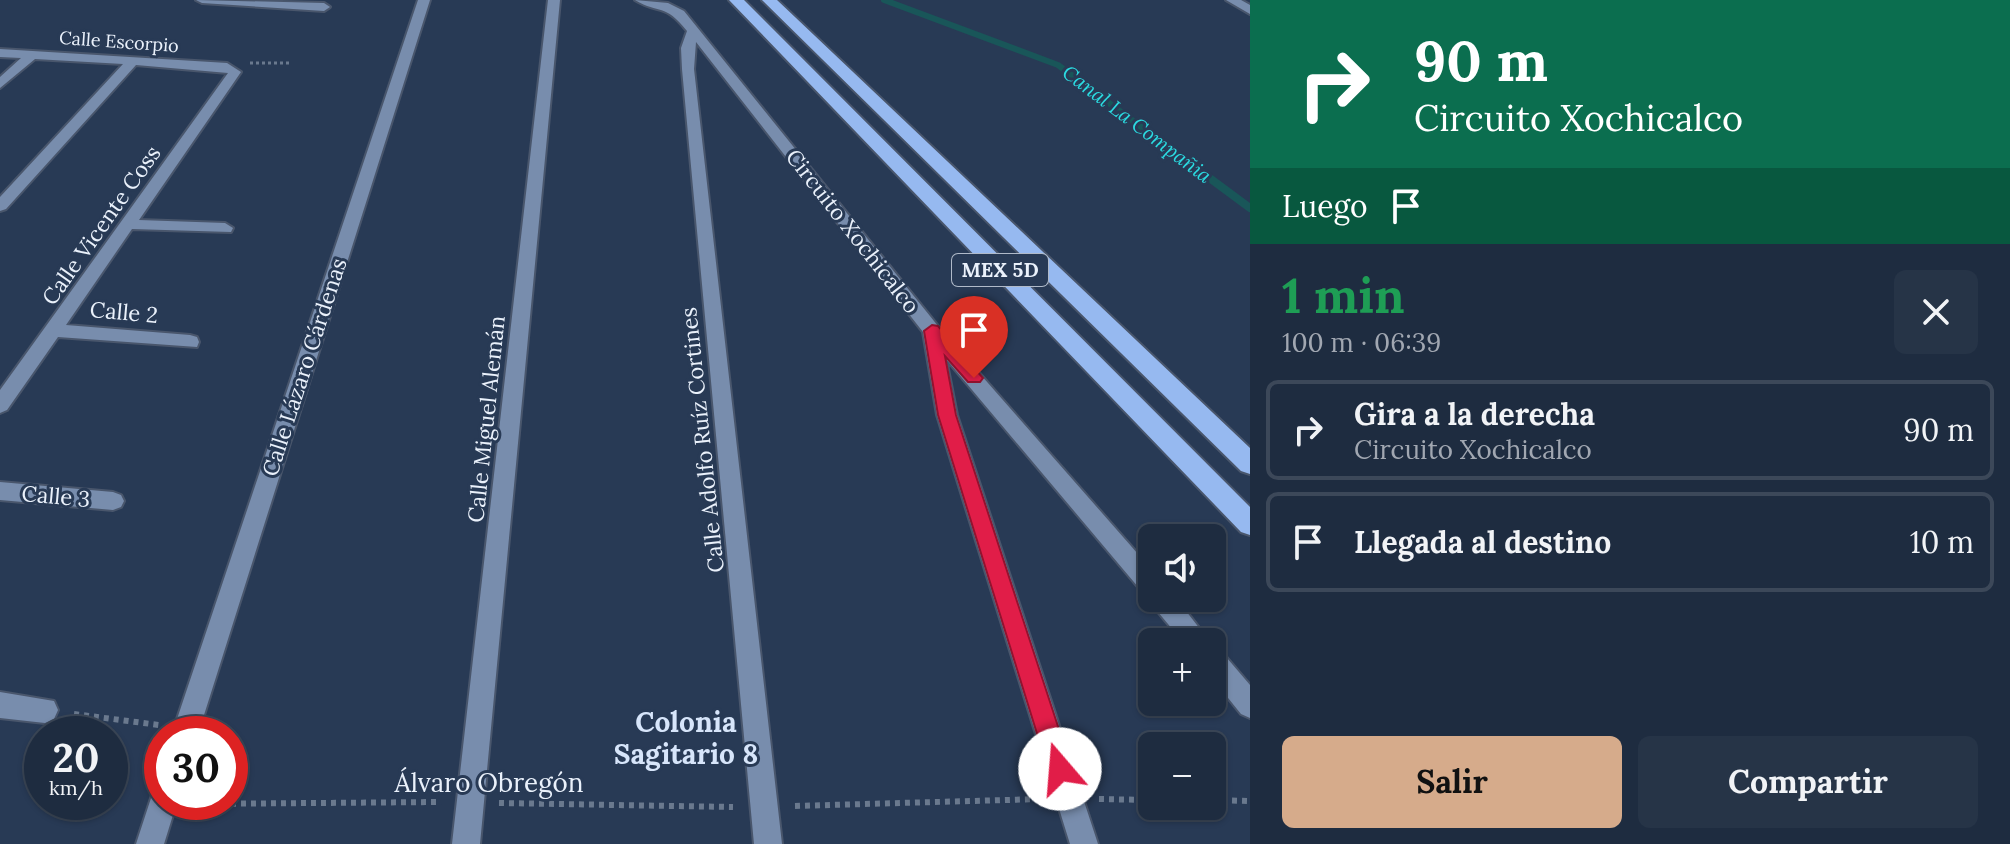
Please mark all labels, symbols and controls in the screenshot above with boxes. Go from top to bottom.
text: 90 m [1414,25,1548,96]
street label: Calle Escorpio [58,26,180,57]
icon: right [1282,32,1386,136]
water label: Canal La Compañia [1058,59,1217,188]
text: Circuito Xochicalco [1414,95,1743,141]
street label: Calle Vicente Coss [36,140,166,310]
street label: Circuito Xochicalco [780,143,926,319]
icon: arrive [1384,184,1428,228]
text: Luego [1282,187,1368,225]
street label: Calle Lázaro Cárdenas [256,254,352,480]
road number: MEX 5D [952,254,1048,286]
text: 1 min [1282,265,1405,326]
button: close [1894,270,1978,354]
street label: Calle 2 [89,295,159,329]
pin [940,296,1008,378]
street label: Calle Adolfo Ruíz Cortines [674,306,730,574]
icon: arrive [952,308,996,352]
street label: Calle Miguel Alemán [461,314,511,524]
text: 100 m · 06:39 [1282,326,1441,359]
text: Gira a la derecha [1354,395,1595,433]
icon: right [1286,408,1330,452]
text: 90 m [1903,411,1974,449]
text: Circuito Xochicalco [1354,433,1592,466]
street label: Calle 3 [21,479,91,513]
icon: arrive [1286,520,1330,564]
text: Llegada al destino [1354,523,1611,561]
text: 10 m [1910,523,1974,561]
map controls [1138,524,1226,820]
button: sound [1138,524,1226,612]
button: + [1138,628,1226,716]
district label: Colonia Sagitario 8 [614,704,758,772]
speed limit sign: 30 [144,716,248,820]
position arrow [1018,727,1102,811]
text: 20 [53,732,99,783]
button: − [1138,732,1226,820]
button: Salir [1282,736,1622,828]
button: Compartir [1638,736,1978,828]
street label: Álvaro Obregón [394,766,583,799]
text: km/h [49,775,103,800]

